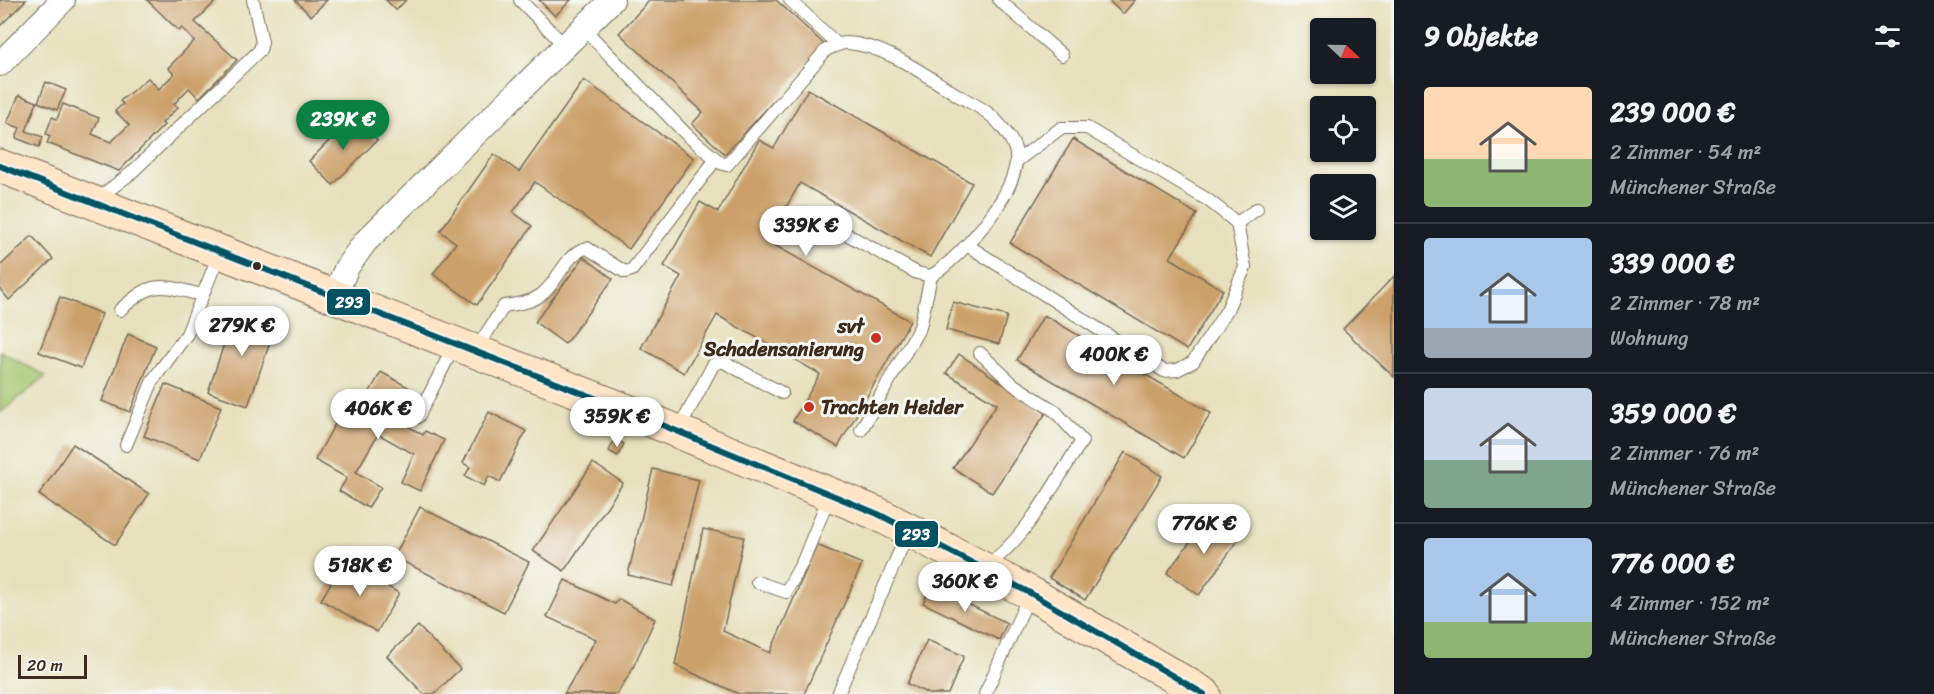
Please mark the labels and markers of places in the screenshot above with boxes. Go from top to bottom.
pin: 239K € [294,100,392,151]
pin: 339K € [757,206,855,257]
unlabelled marker [251,260,263,272]
pin: 279K € [193,306,291,357]
place label: svt Schadensanierung [703,309,866,367]
marker: svt Schadensanierung [869,331,883,345]
pin: 400K € [1065,335,1163,386]
pin: 406K € [329,389,427,440]
place label: Trachten Heider [821,390,964,425]
pin: 359K € [568,397,666,448]
marker: Trachten Heider [802,400,816,414]
pin: 776K € [1155,504,1253,555]
pin: 518K € [311,546,409,597]
pin: 360K € [916,562,1014,613]

